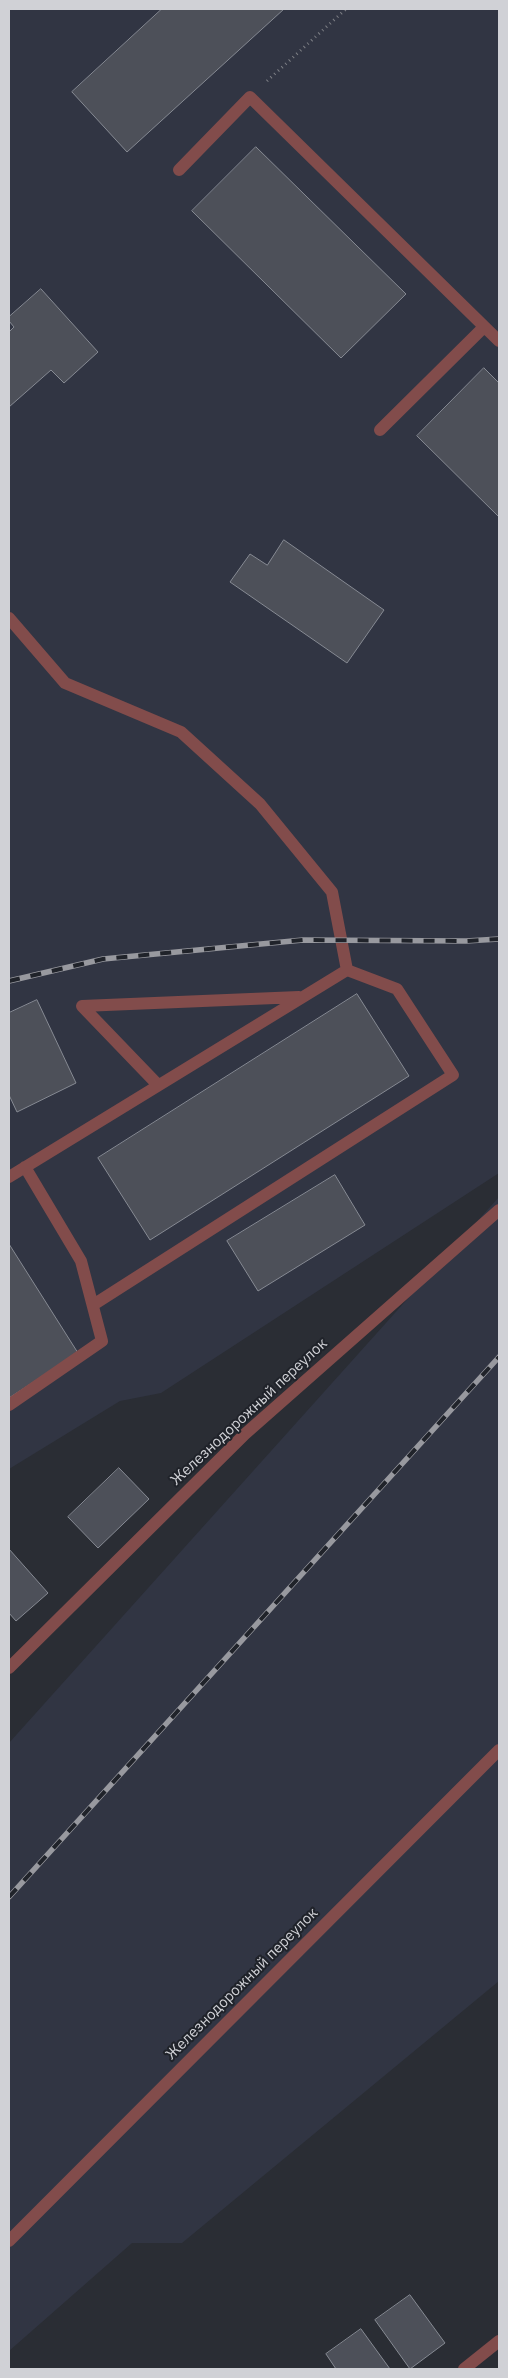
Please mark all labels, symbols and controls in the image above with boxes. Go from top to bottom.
street label: Железнодорожный переулок [167,1335,331,1489]
street label: Железнодорожный переулок [162,1904,322,2064]

